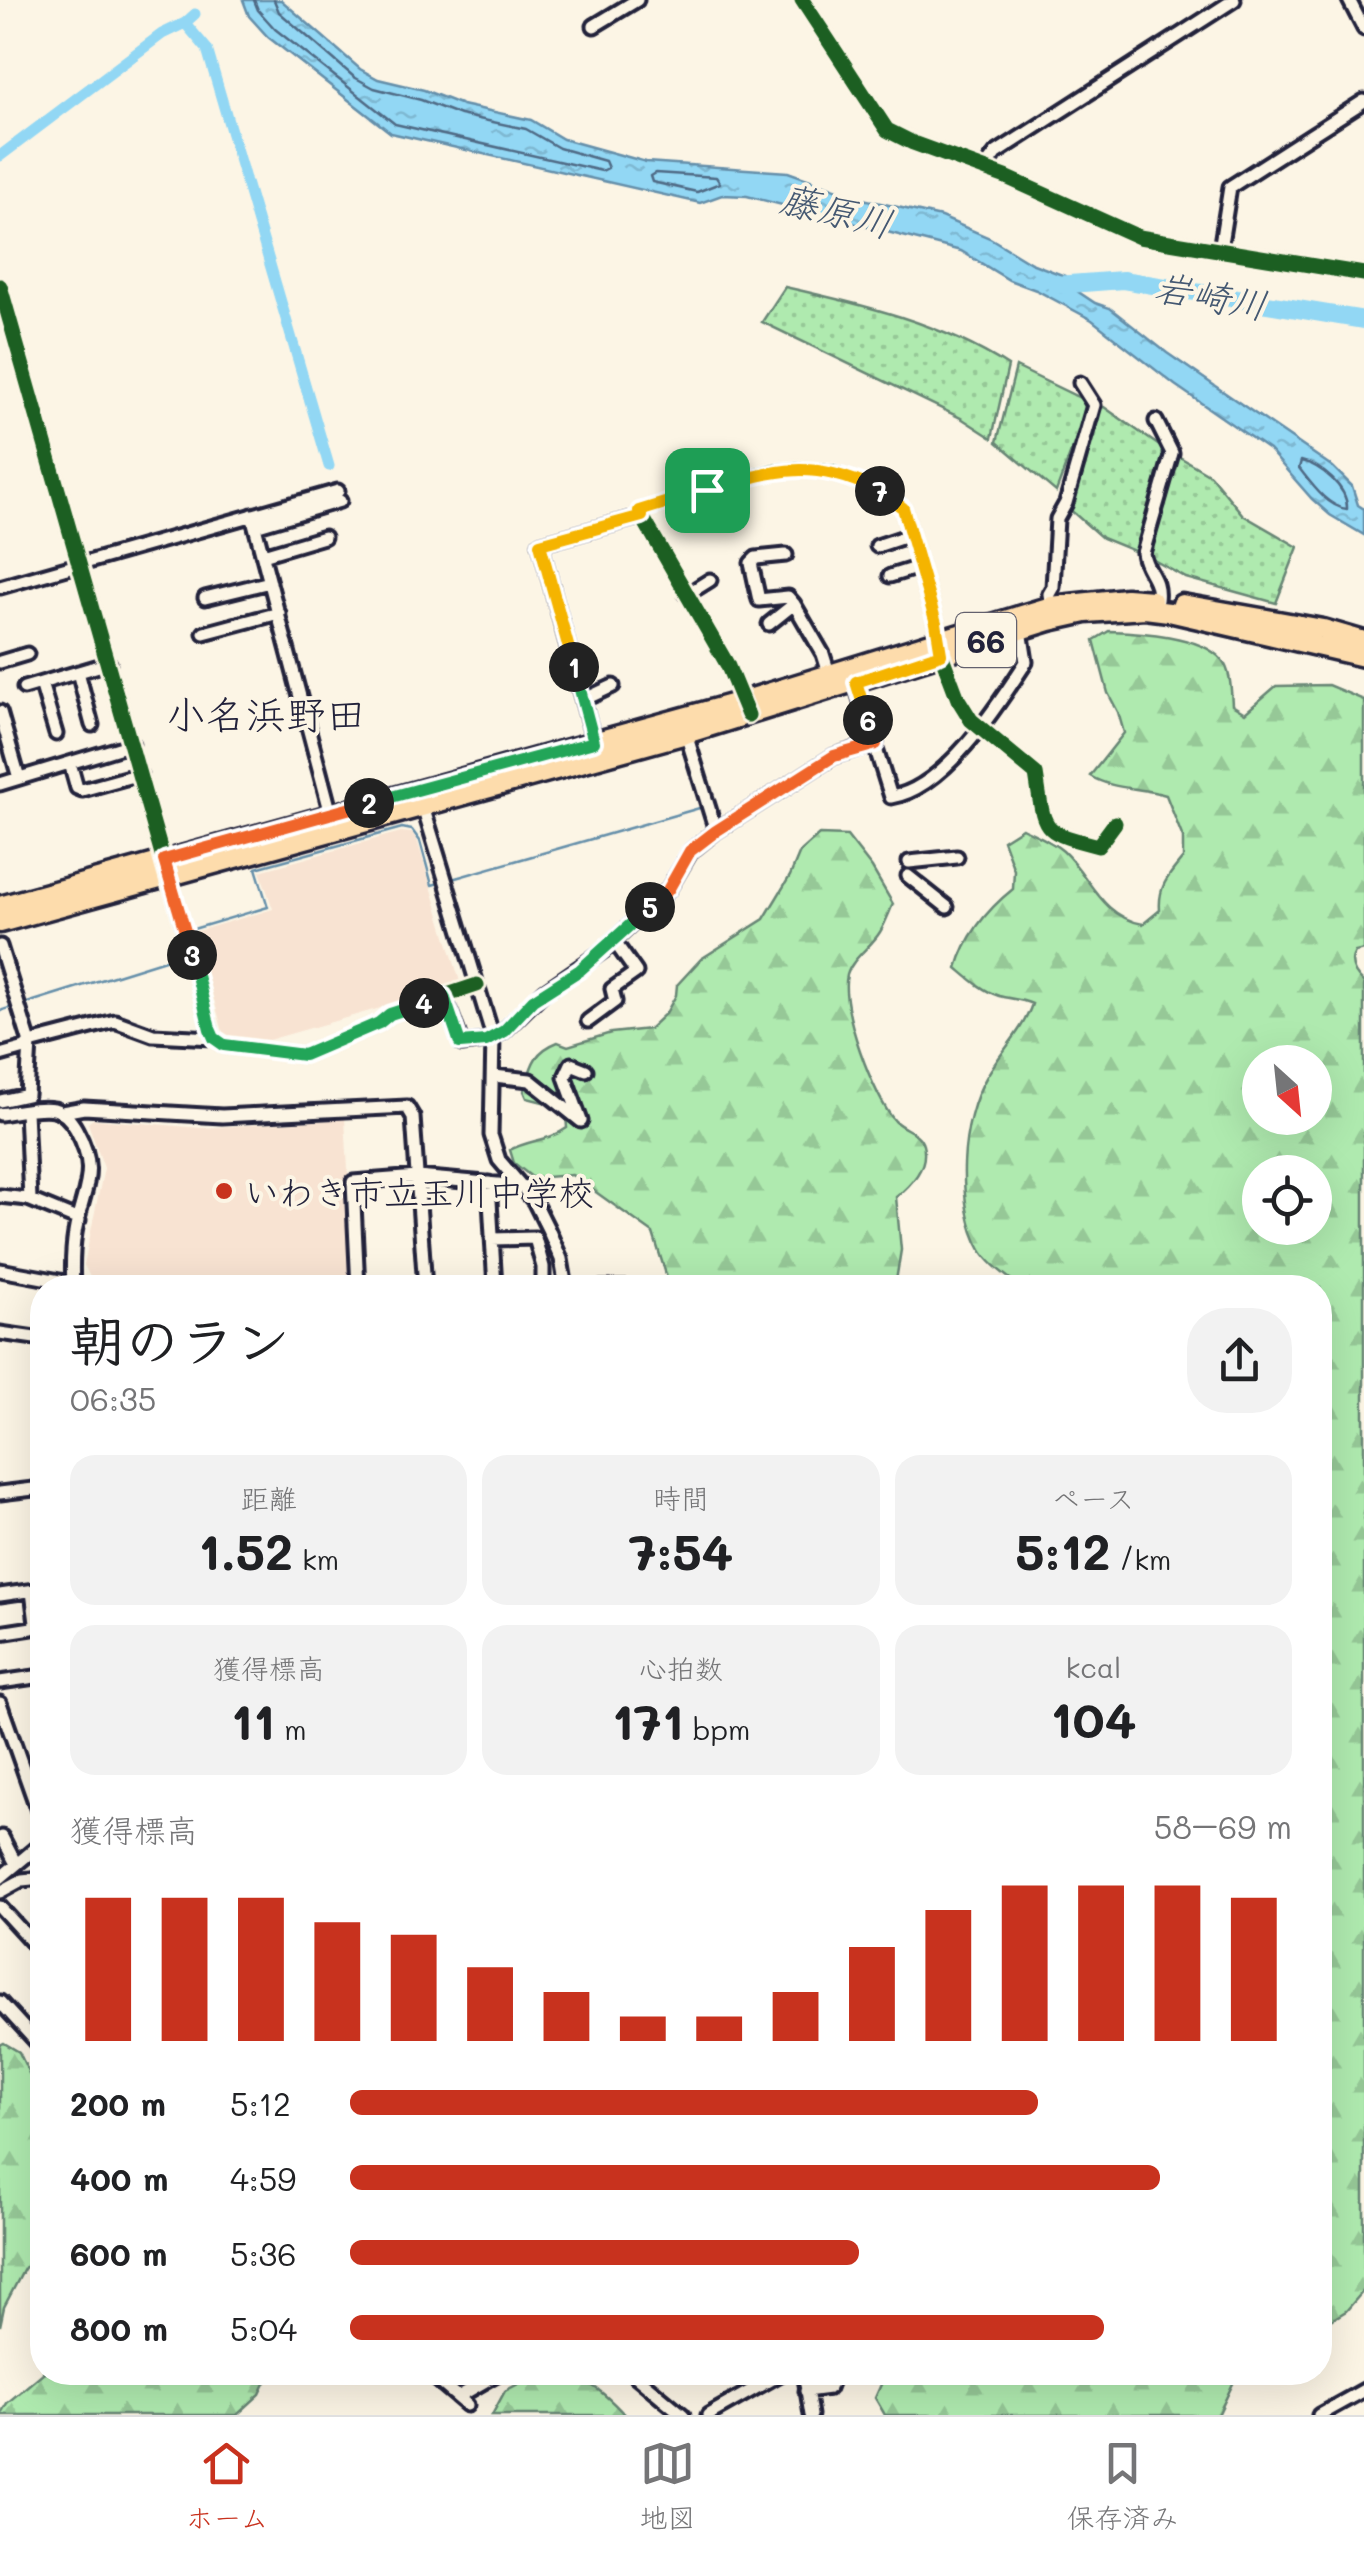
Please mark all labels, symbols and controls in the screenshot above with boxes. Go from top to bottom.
water label: 藤原川 [776,172,898,248]
water label: 岩崎川 [1151,260,1271,330]
pin [665,448,750,533]
icon: arrive [680,463,735,518]
pin: 7 [855,466,905,516]
text: 7 [872,473,888,509]
road number: 66 [956,613,1016,667]
pin: 1 [549,642,599,692]
text: 1 [568,649,580,685]
district label: 小名浜野田 [166,687,366,739]
pin: 6 [843,695,893,745]
text: 6 [860,702,876,738]
pin: 2 [344,778,394,828]
text: 2 [361,785,377,821]
pin: 5 [625,882,675,932]
text: 5 [642,889,658,925]
pin: 3 [167,930,217,980]
text: 3 [184,937,200,973]
pin: 4 [399,978,449,1028]
text: 4 [415,985,433,1021]
north arrow [1242,1045,1332,1135]
map controls [1242,1045,1332,1245]
button: locate [1242,1155,1332,1245]
place label: いわき市立玉川中学校 [244,1168,594,1214]
marker: いわき市立玉川中学校 [213,1180,235,1202]
text: 朝のラン [70,1303,290,1375]
button: share [1187,1308,1292,1413]
text: 06:35 [70,1377,156,1419]
text: 距離 [241,1480,297,1516]
text: 時間 [653,1480,709,1516]
text: ペース [1052,1480,1134,1516]
text: 1.52 [198,1517,293,1583]
text: 7:54 [629,1517,733,1583]
text: 5:12 [1015,1517,1110,1583]
text: km [293,1541,339,1577]
text: /km [1110,1541,1171,1577]
text: kcal [1065,1649,1121,1685]
text: 獲得標高 [213,1650,325,1686]
text: 心拍数 [639,1650,723,1686]
text: 104 [1050,1685,1136,1751]
text: 11 [231,1687,275,1753]
text: 171 [612,1687,684,1753]
text: m [275,1711,306,1747]
text: bpm [684,1711,750,1747]
text: 58–69 m [1154,1805,1292,1847]
text: 獲得標高 [70,1808,198,1850]
text: 200 m [70,2082,166,2124]
text: 5:12 [230,2082,291,2124]
text: 400 m [70,2157,168,2199]
text: 4:59 [230,2157,296,2199]
text: 600 m [70,2232,167,2274]
text: 5:36 [230,2232,297,2274]
text: 800 m [70,2307,168,2349]
text: 5:04 [230,2307,297,2349]
tab: ホーム [186,2436,268,2536]
tab: 地図 [639,2436,695,2536]
tab: 保存済み [1066,2436,1178,2536]

